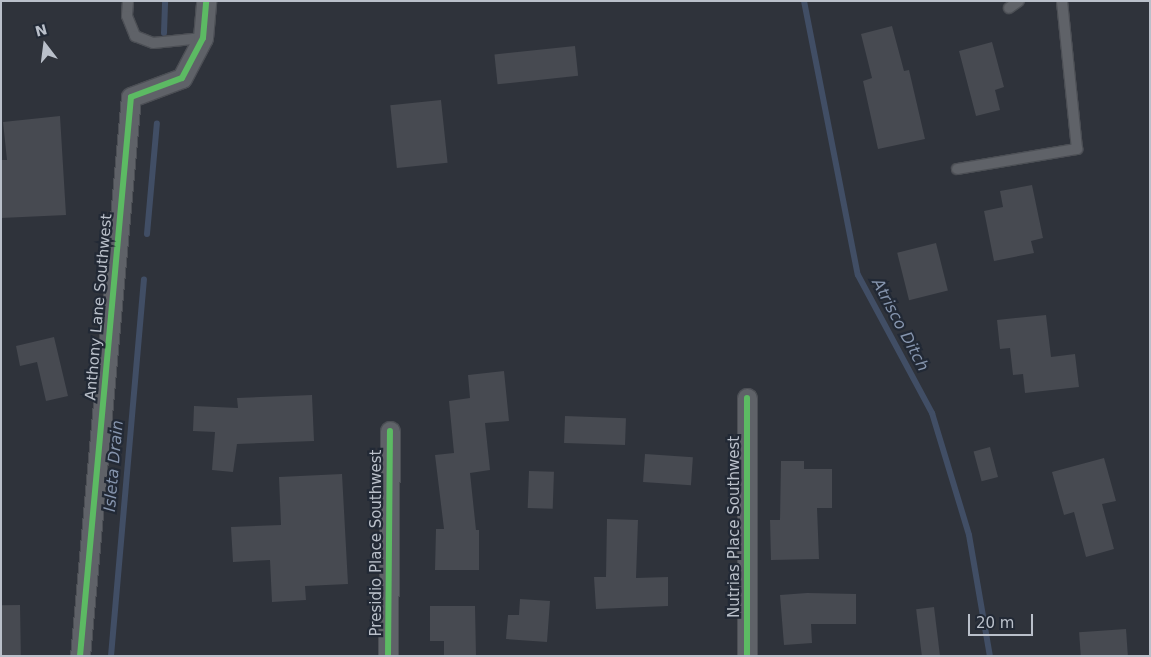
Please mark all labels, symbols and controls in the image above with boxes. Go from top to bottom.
north arrow [20,20,70,70]
text: N [33,21,49,40]
street label: Anthony Lane Southwest [82,213,116,401]
water label: Atrisco Ditch [868,275,932,375]
water label: Isleta Drain [100,419,128,513]
street label: Nutrias Place Southwest [726,436,744,618]
street label: Presidio Place Southwest [368,450,386,636]
scale bar [971,604,1036,636]
text: 20 m [976,614,1014,632]

